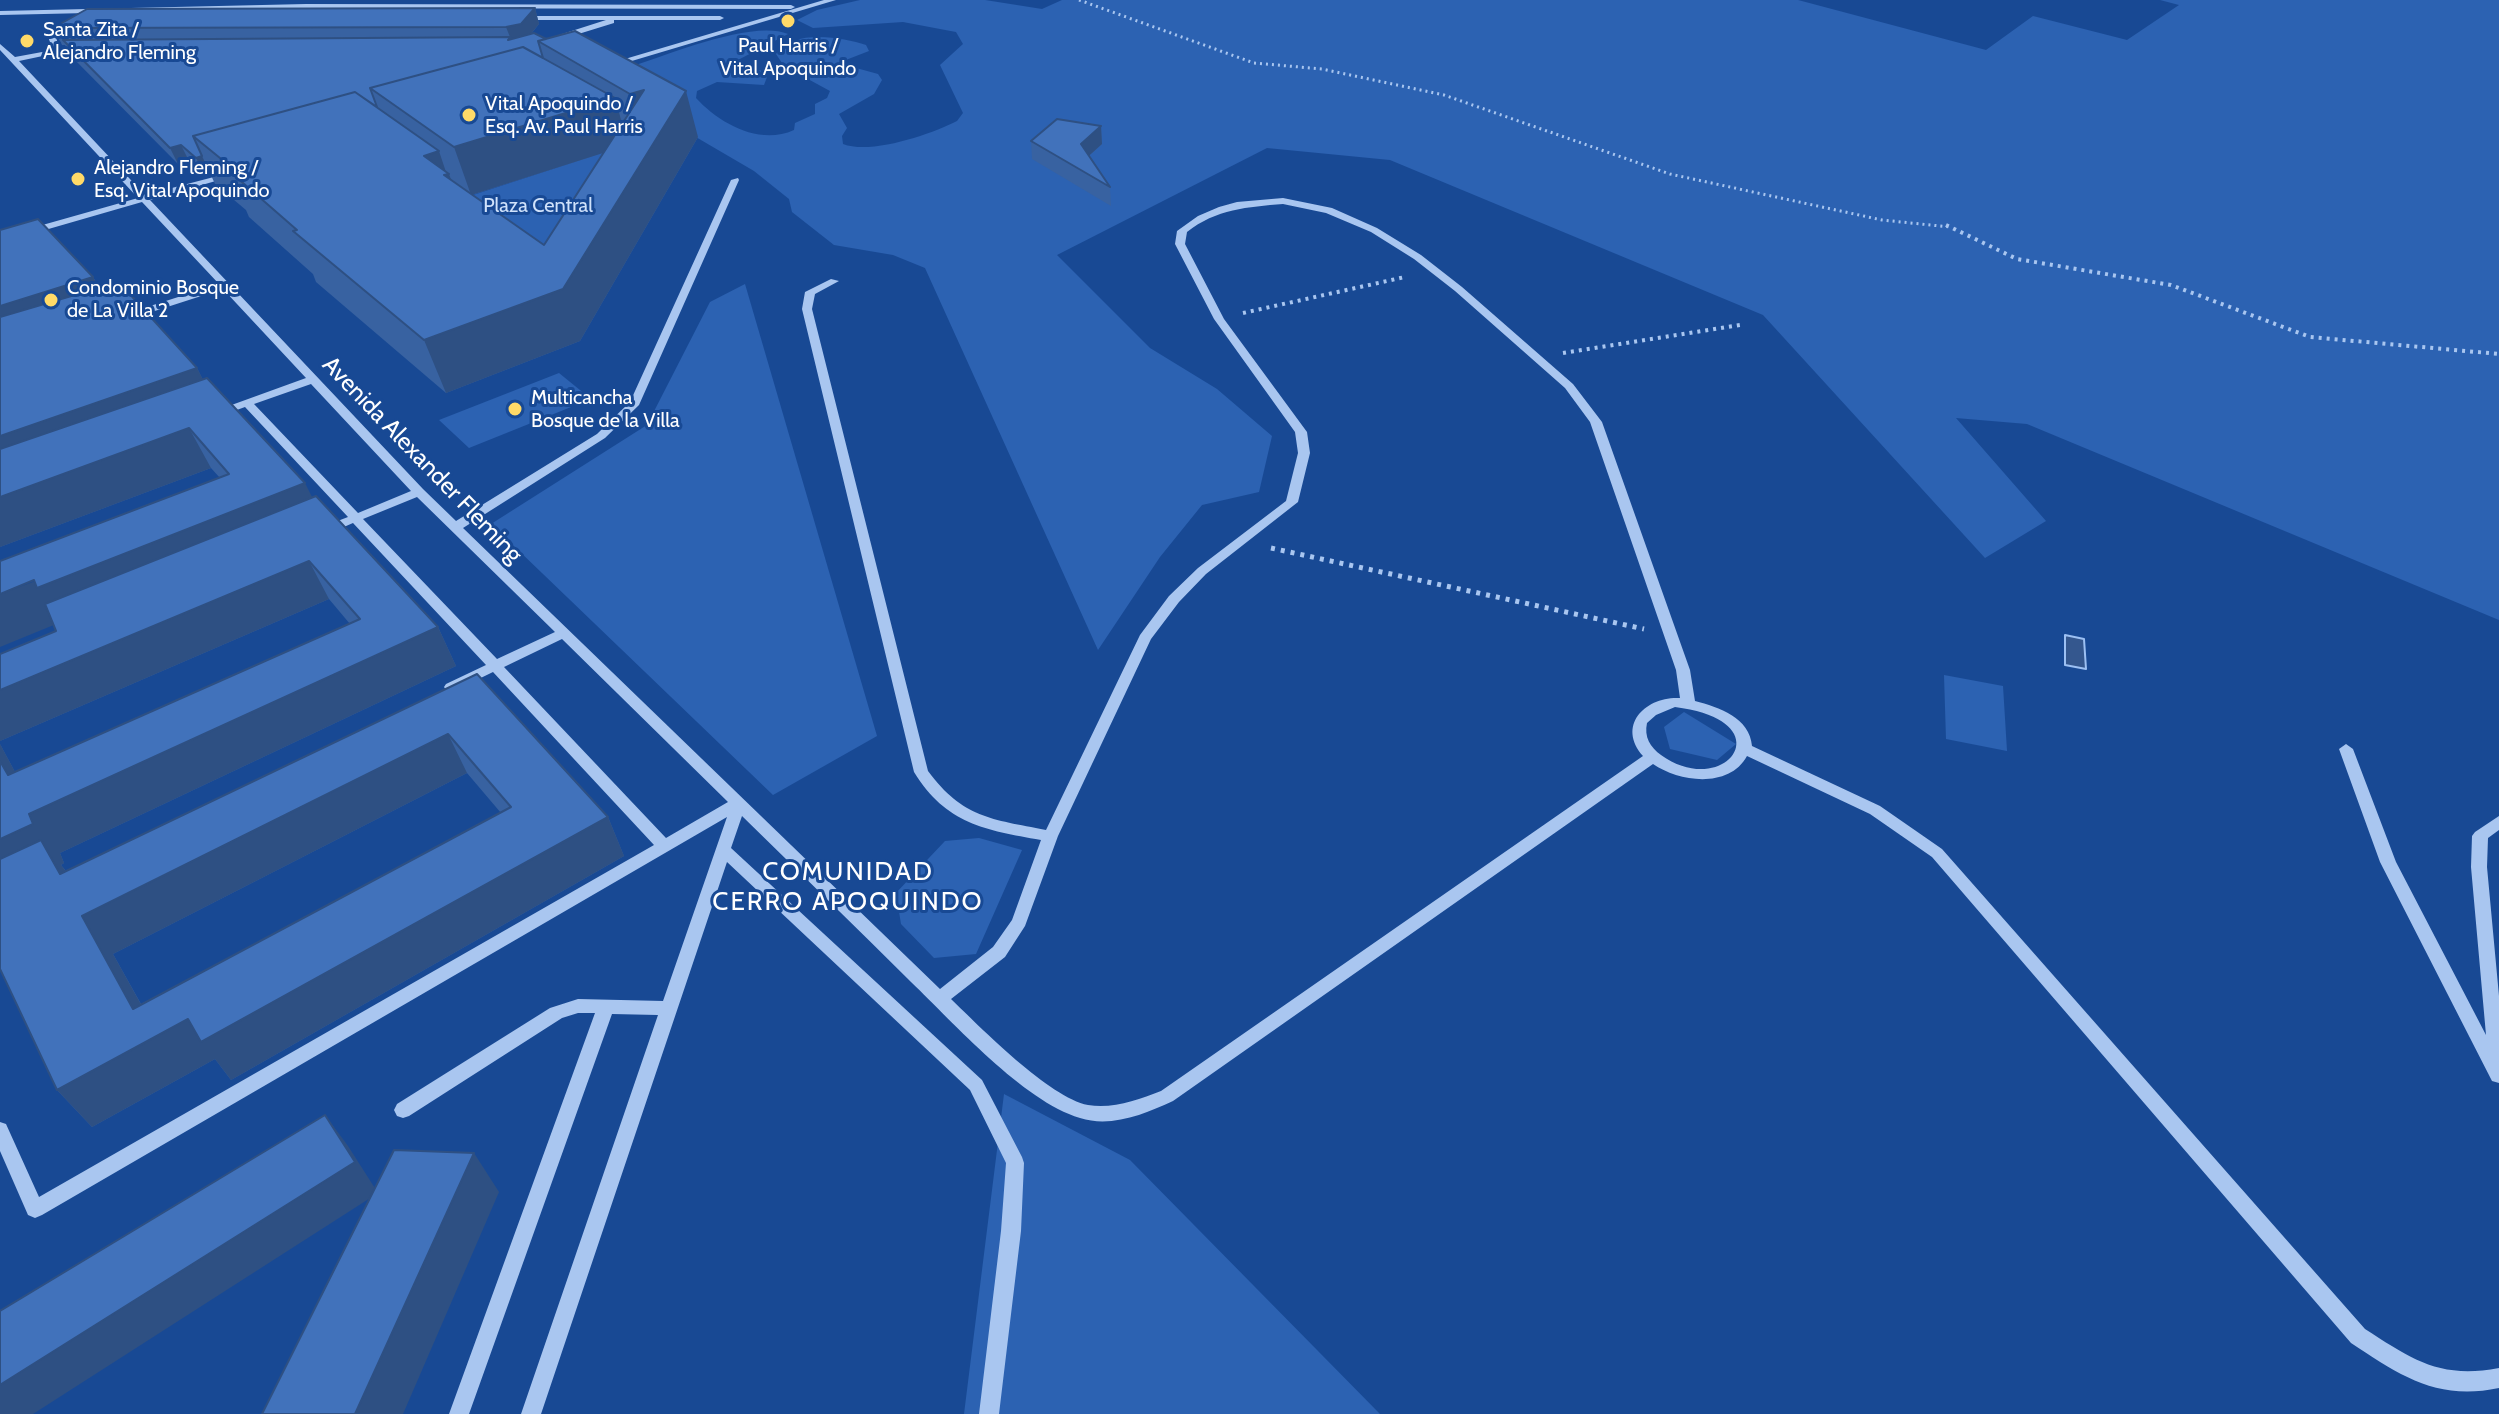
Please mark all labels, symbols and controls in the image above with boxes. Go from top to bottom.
marker: Paul Harris / Vital Apoquindo [779,12,797,30]
place label: Santa Zita / Alejandro Fleming [43,18,196,65]
marker: Santa Zita / Alejandro Fleming [18,32,36,50]
place label: Paul Harris / Vital Apoquindo [720,34,856,81]
place label: Vital Apoquindo / Esq. Av. Paul Harris [485,92,643,139]
marker: Vital Apoquindo / Esq. Av. Paul Harris [460,106,478,124]
place label: Alejandro Fleming / Esq. Vital Apoquindo [94,156,270,203]
marker: Alejandro Fleming / Esq. Vital Apoquindo [69,170,87,188]
park label: Plaza Central [483,194,593,218]
place label: Condominio Bosque de La Villa 2 [67,276,239,323]
marker: Condominio Bosque de La Villa 2 [42,291,60,309]
street label: Avenida Alexander Fleming [316,351,528,569]
place label: Multicancha Bosque de la Villa [531,386,680,433]
marker: Multicancha Bosque de la Villa [506,400,524,418]
district label: COMUNIDAD CERRO APOQUINDO [712,856,984,918]

